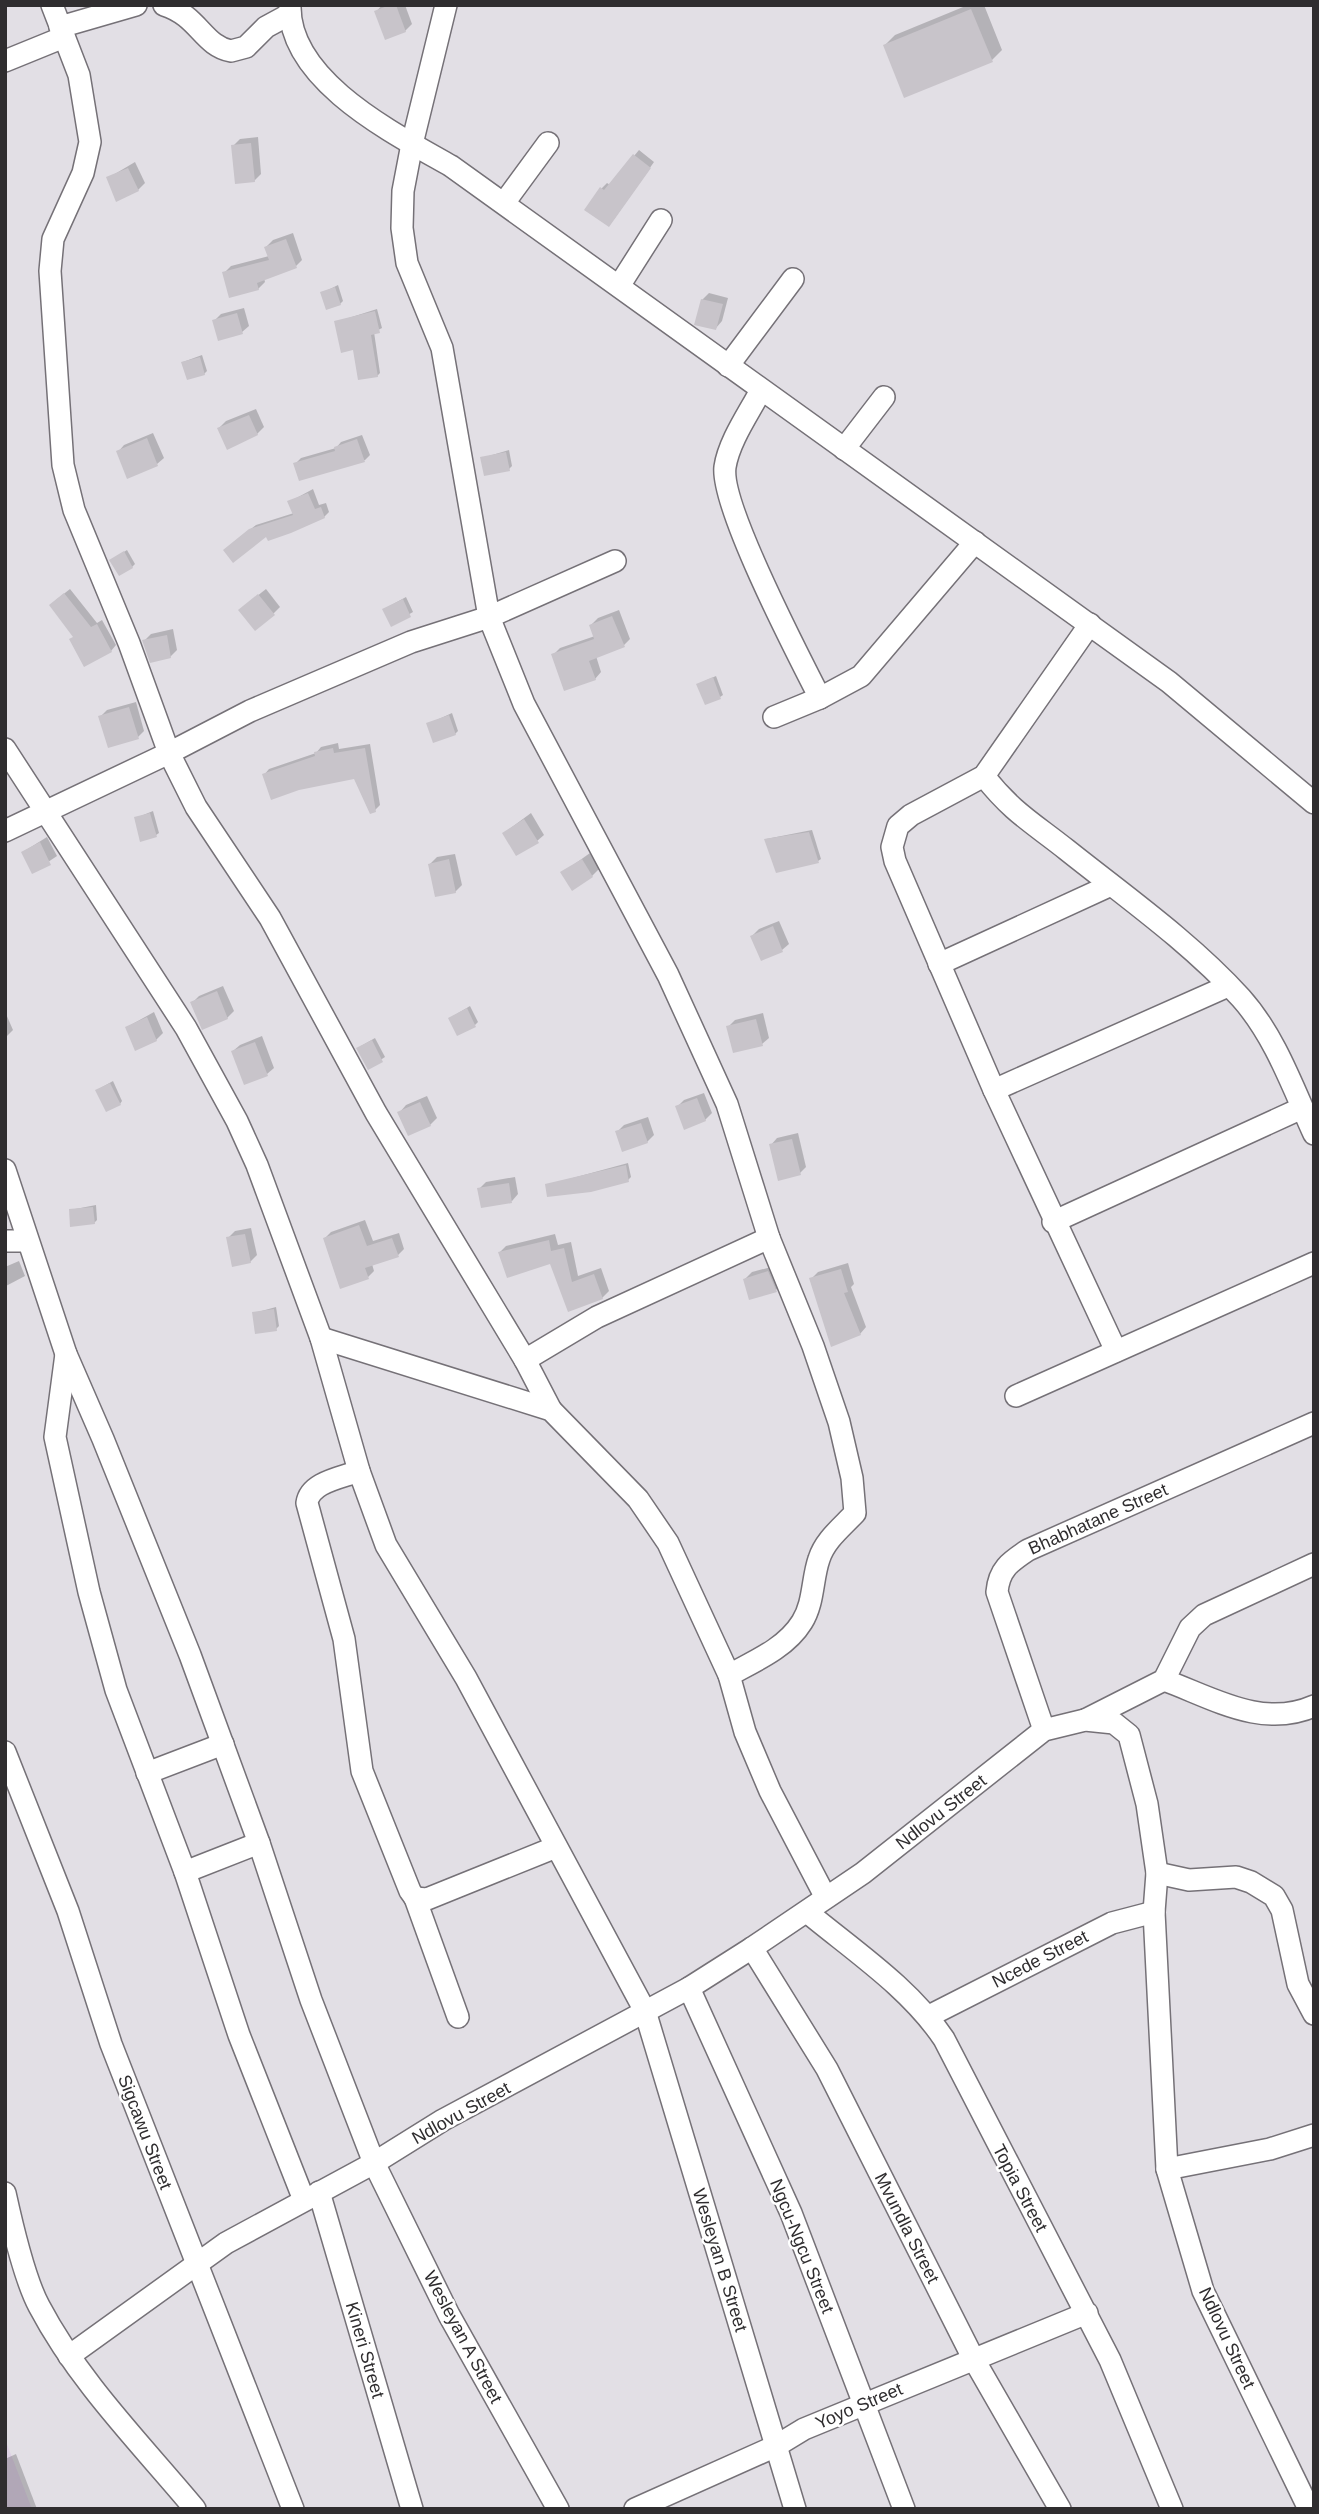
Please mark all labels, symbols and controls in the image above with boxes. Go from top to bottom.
street label: Bhabhatane Street [1025,1479,1171,1559]
street label: Ndlovu Street [892,1771,990,1853]
street label: Ncede Street [989,1926,1091,1992]
street label: Sigcawu Street [114,2072,176,2192]
street label: Ndlovu Street [408,2078,514,2148]
street label: Topia Street [989,2141,1051,2235]
street label: Mvundla Street [871,2170,943,2286]
street label: Ngcu-Ngcu Street [766,2176,838,2316]
street label: Wesleyan B Street [689,2186,751,2334]
street label: Wesleyan A Street [420,2268,506,2406]
street label: Ndlovu Street [1195,2284,1259,2392]
street label: Kineri Street [342,2300,388,2400]
street label: Yoyo Street [813,2379,905,2433]

